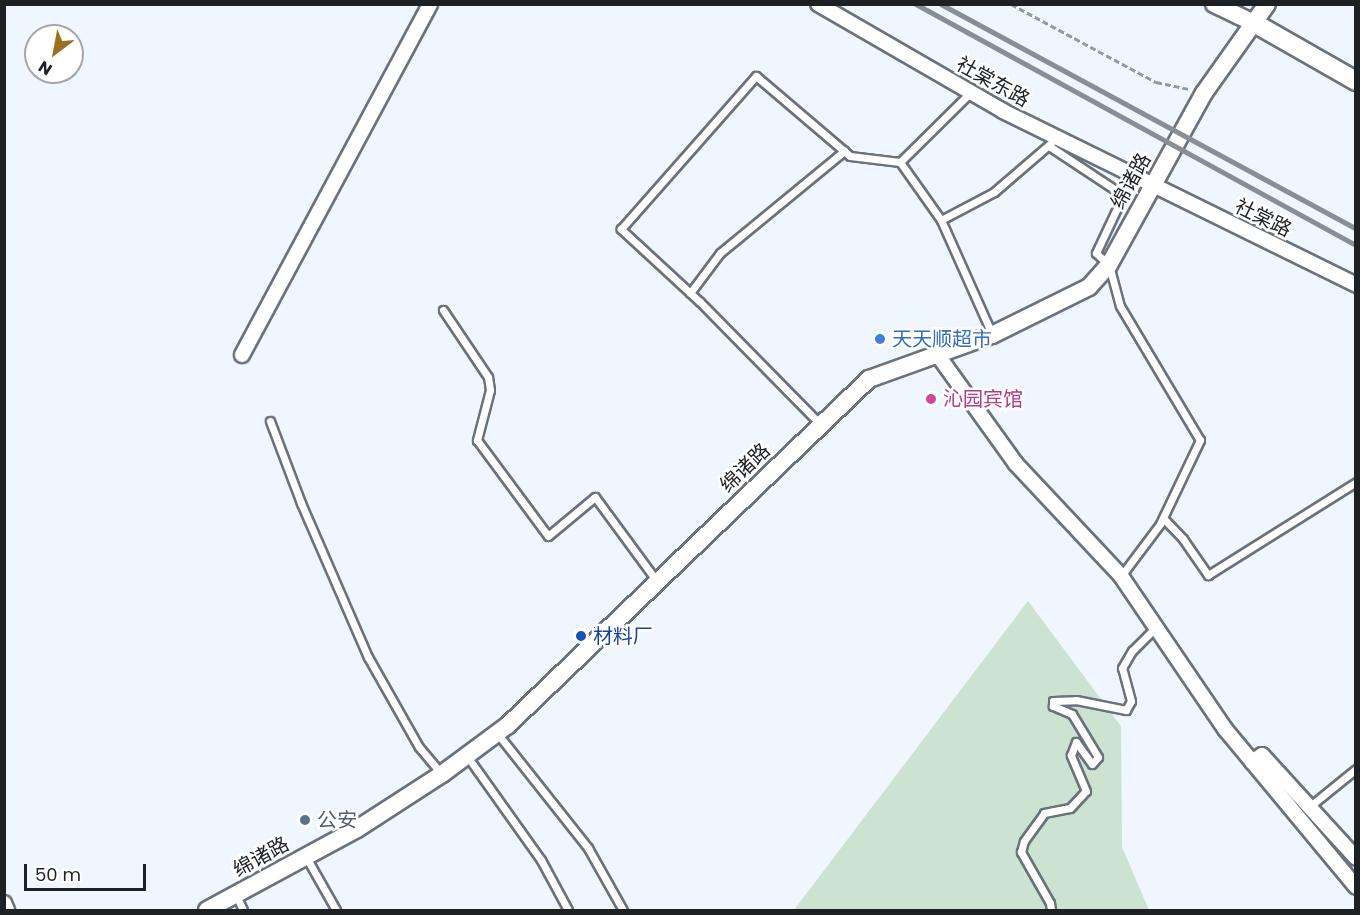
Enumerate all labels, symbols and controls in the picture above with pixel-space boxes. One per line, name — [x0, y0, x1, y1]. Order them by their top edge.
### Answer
north arrow — [24, 24, 84, 84]
street label: 社棠东路 — [952, 52, 1034, 112]
text: N — [34, 55, 56, 81]
street label: 绵诸路 — [1106, 149, 1156, 213]
street label: 社棠路 — [1231, 194, 1295, 242]
place label: 天天顺超市 — [892, 327, 992, 351]
marker: 天天顺超市 — [873, 332, 887, 346]
place label: 沁园宾馆 — [943, 387, 1023, 411]
marker: 沁园宾馆 — [924, 392, 938, 406]
street label: 绵诸路 — [715, 439, 775, 497]
place label: 材料厂 — [593, 624, 653, 648]
marker: 材料厂 — [574, 629, 588, 643]
place label: 公安 — [317, 808, 357, 832]
marker: 公安 — [298, 813, 312, 827]
street label: 绵诸路 — [229, 832, 293, 882]
scale bar — [27, 852, 148, 890]
text: 50 m — [35, 862, 81, 887]

